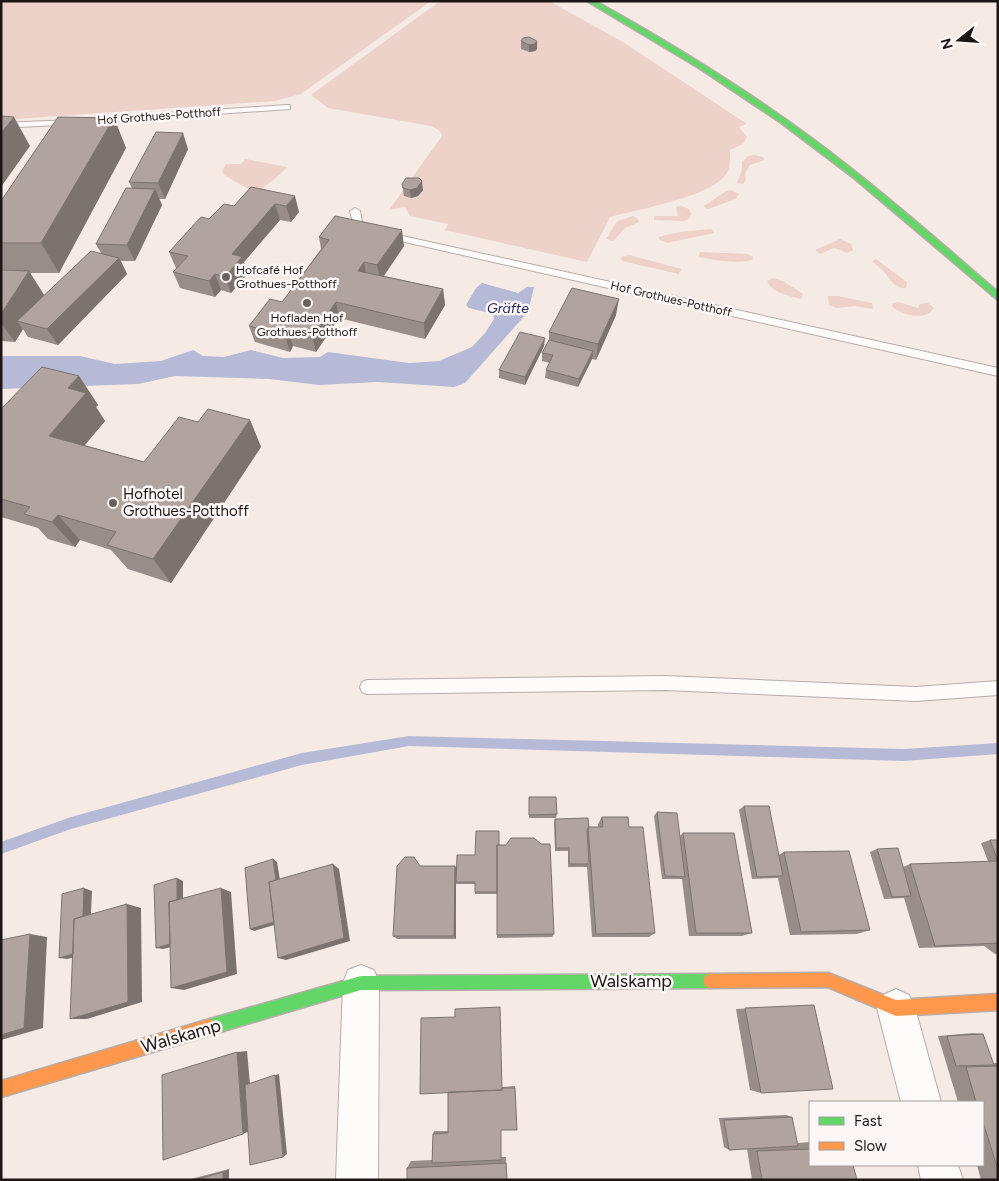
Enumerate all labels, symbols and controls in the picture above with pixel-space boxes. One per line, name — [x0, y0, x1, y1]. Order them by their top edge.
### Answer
north arrow — [934, 15, 984, 65]
text: N — [937, 36, 957, 51]
street label: Hof Grothues-Potthoff — [97, 105, 222, 127]
place label: Hofcafé Hof Grothues-Potthoff — [236, 263, 337, 291]
marker: Hofcafé Hof Grothues-Potthoff — [220, 271, 232, 283]
street label: Hof Grothues-Potthoff — [609, 278, 734, 320]
marker: Hofladen Hof Grothues-Potthoff — [301, 297, 313, 309]
water label: Gräfte — [487, 300, 529, 317]
place label: Hofladen Hof Grothues-Potthoff — [257, 311, 358, 339]
place label: Hofhotel Grothues-Potthoff — [123, 485, 249, 520]
marker: Hofhotel Grothues-Potthoff — [107, 497, 119, 509]
street label: Walskamp — [590, 970, 672, 992]
street label: Walskamp — [139, 1014, 223, 1058]
legend — [809, 1101, 984, 1166]
text: Fast — [854, 1112, 883, 1130]
text: Slow — [854, 1137, 887, 1155]

